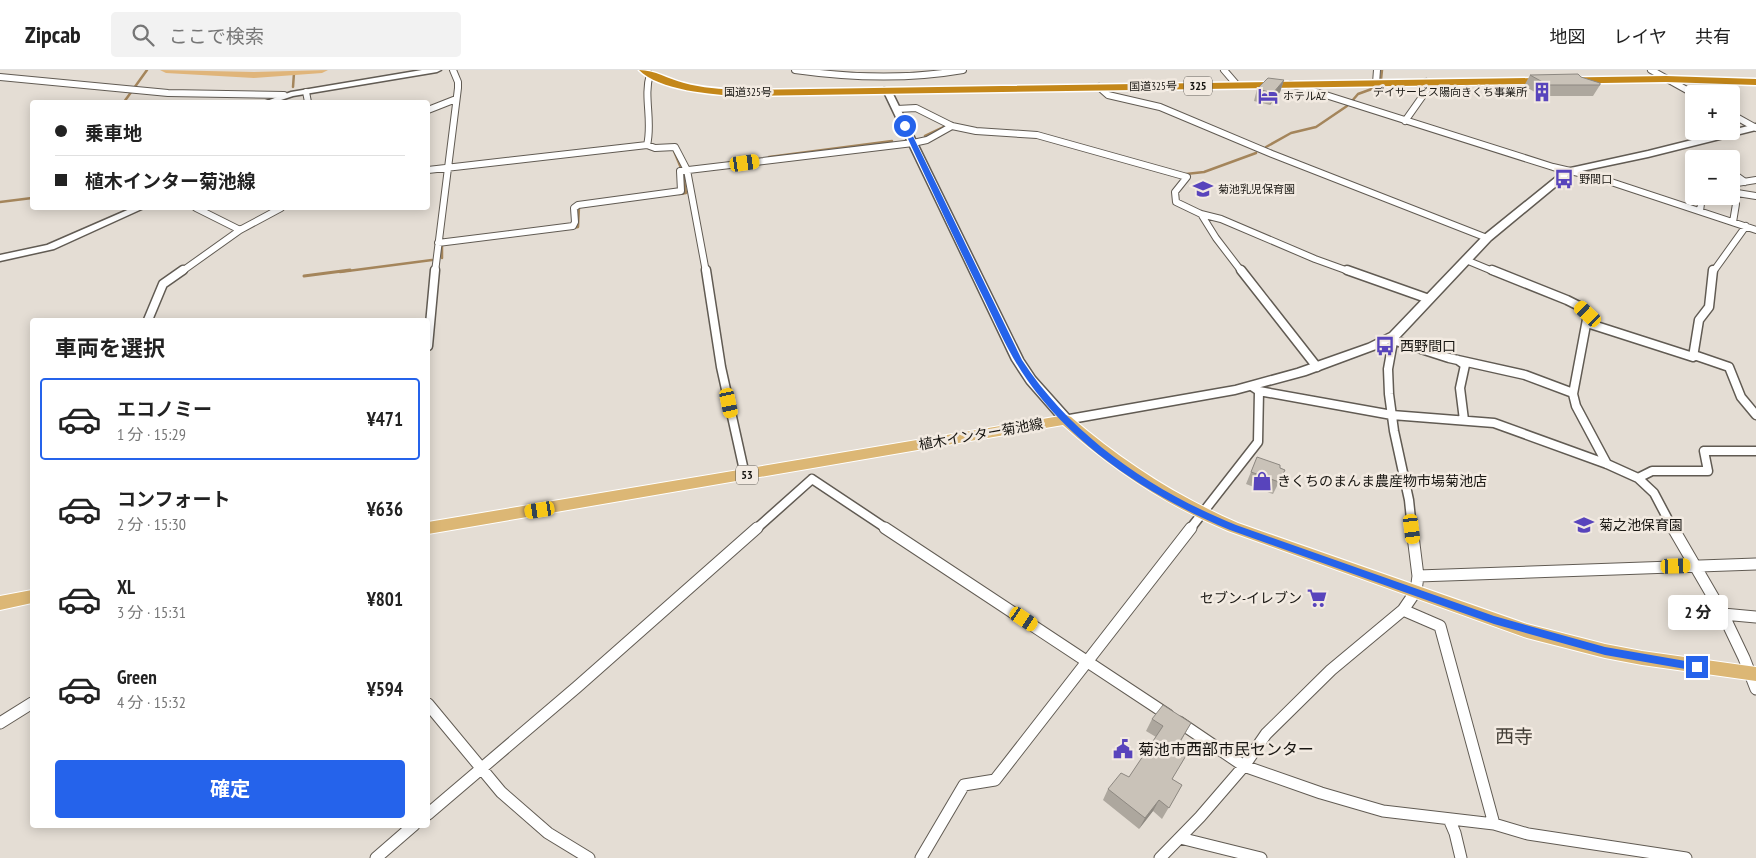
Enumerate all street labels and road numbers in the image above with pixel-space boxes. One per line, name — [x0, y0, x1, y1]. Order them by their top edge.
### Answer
road number: 325 — [1184, 77, 1212, 96]
street label: 国道325号 — [1129, 79, 1177, 93]
street label: 国道325号 — [724, 85, 772, 99]
street label: 植木インター菊池線 — [917, 414, 1045, 454]
road number: 53 — [736, 466, 758, 484]

